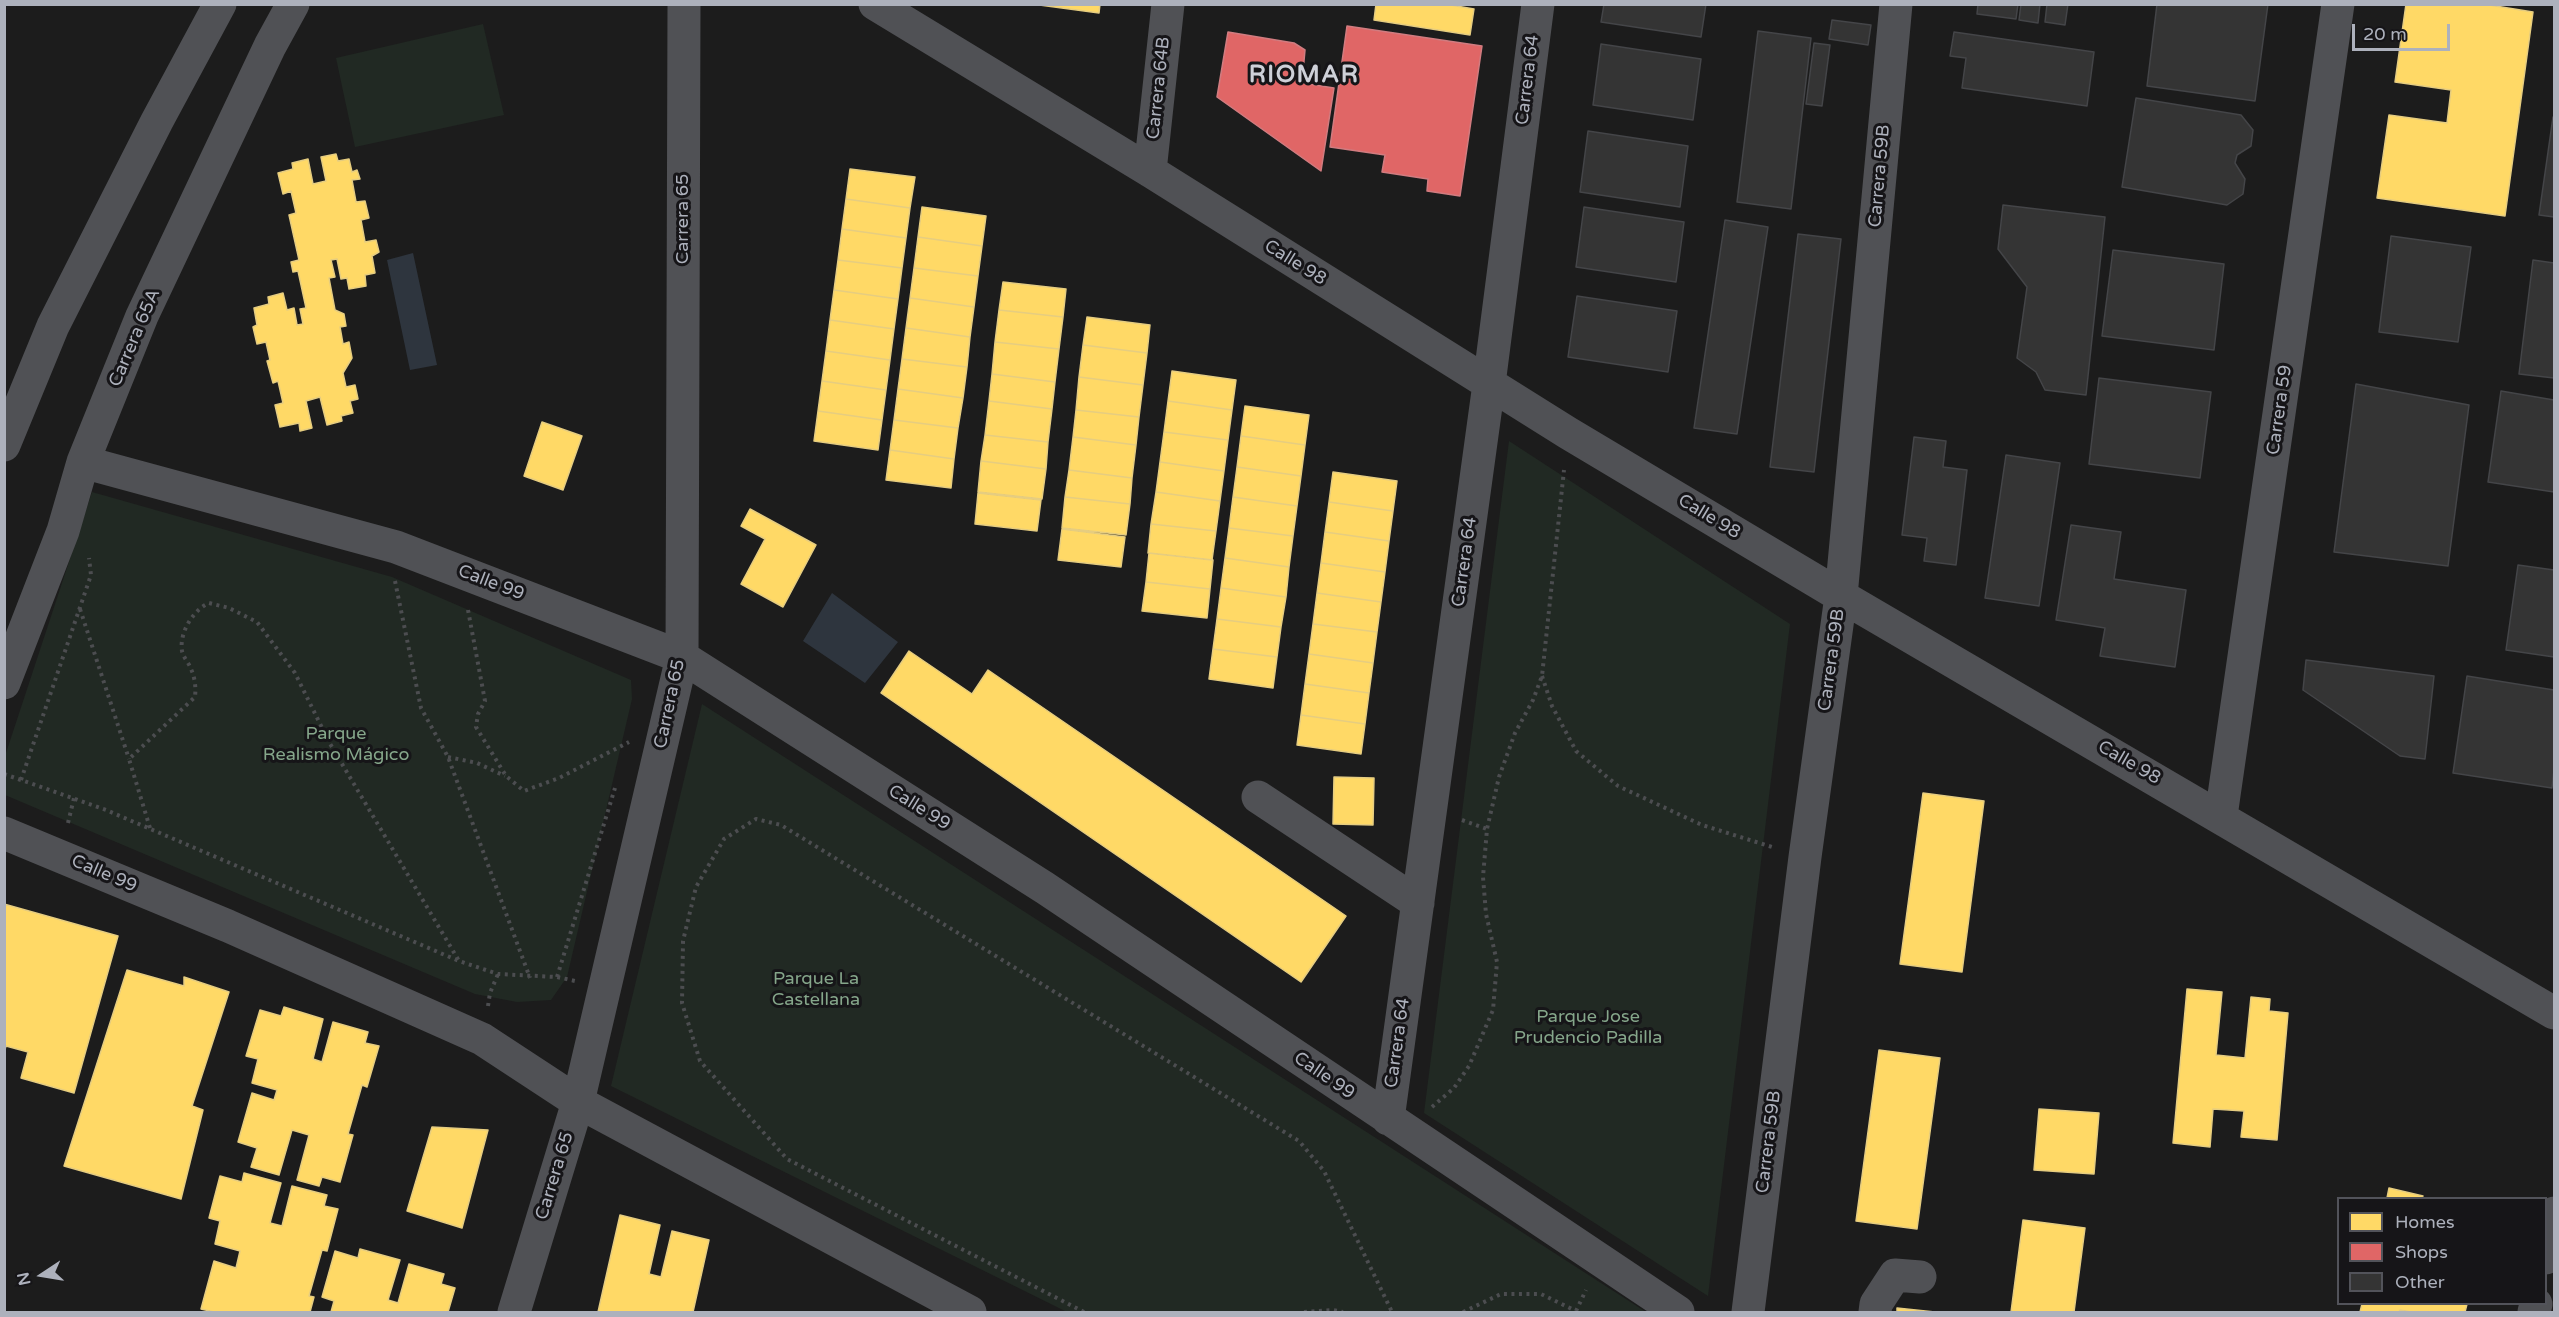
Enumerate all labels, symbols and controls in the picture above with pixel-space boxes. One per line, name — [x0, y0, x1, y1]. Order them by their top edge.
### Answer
scale bar — [2355, 12, 2452, 50]
text: 20 m — [2363, 23, 2407, 45]
street label: Carrera 64 — [1512, 34, 1544, 126]
street label: Carrera 64B — [1143, 36, 1175, 140]
district label: RIOMAR — [1249, 62, 1359, 90]
street label: Carrera 59B — [1865, 124, 1895, 228]
street label: Carrera 65 — [672, 174, 694, 264]
street label: Calle 98 — [1260, 236, 1330, 290]
street label: Carrera 65A — [105, 286, 165, 390]
street label: Carrera 59 — [2263, 364, 2297, 456]
street label: Calle 98 — [1674, 490, 1744, 544]
street label: Carrera 64 — [1448, 516, 1482, 608]
street label: Calle 99 — [455, 561, 527, 605]
street label: Carrera 59B — [1814, 607, 1850, 713]
street label: Carrera 65 — [650, 657, 690, 751]
park label: Parque Realismo Mágico — [263, 723, 409, 766]
street label: Calle 98 — [2094, 736, 2164, 790]
street label: Calle 99 — [884, 781, 954, 835]
street label: Calle 99 — [68, 851, 140, 897]
park label: Parque La Castellana — [772, 968, 860, 1010]
street label: Carrera 64 — [1381, 997, 1415, 1089]
park label: Parque Jose Prudencio Padilla — [1514, 1006, 1662, 1048]
street label: Calle 99 — [1289, 1048, 1359, 1104]
street label: Carrera 59B — [1752, 1090, 1786, 1194]
street label: Carrera 65 — [531, 1130, 579, 1222]
legend — [2337, 1197, 2547, 1305]
text: Homes — [2395, 1211, 2455, 1233]
text: Shops — [2395, 1241, 2448, 1263]
north arrow — [12, 1245, 72, 1305]
text: N — [13, 1270, 36, 1287]
text: Other — [2395, 1271, 2445, 1293]

